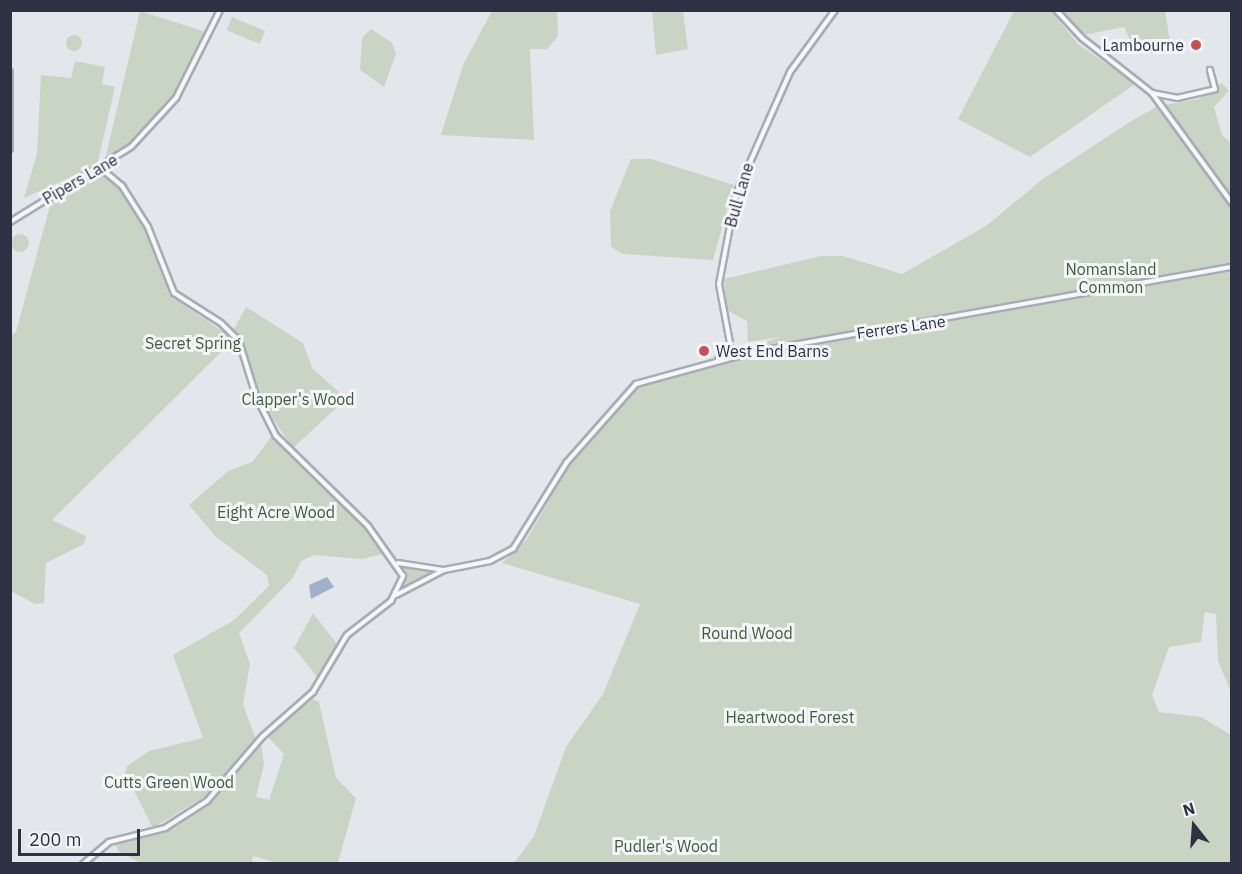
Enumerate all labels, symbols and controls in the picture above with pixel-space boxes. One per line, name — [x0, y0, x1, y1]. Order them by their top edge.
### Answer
place label: Lambourne — [1102, 35, 1184, 55]
marker: Lambourne — [1189, 38, 1203, 52]
street label: Pipers Lane — [39, 150, 121, 208]
street label: Bull Lane — [721, 160, 757, 230]
park label: Nomansland Common — [1066, 259, 1156, 297]
street label: Ferrers Lane — [855, 311, 947, 343]
park label: Secret Spring — [145, 333, 241, 353]
place label: West End Barns — [716, 341, 829, 361]
marker: West End Barns — [697, 344, 711, 358]
park label: Clapper's Wood — [241, 389, 355, 409]
park label: Eight Acre Wood — [217, 502, 335, 522]
park label: Round Wood — [701, 623, 793, 643]
park label: Heartwood Forest — [726, 707, 854, 727]
park label: Cutts Green Wood — [104, 772, 234, 792]
north arrow — [1164, 796, 1224, 856]
text: N — [1180, 798, 1197, 820]
scale bar — [21, 817, 142, 855]
text: 200 m — [29, 828, 81, 851]
park label: Pudler's Wood — [614, 836, 718, 856]

